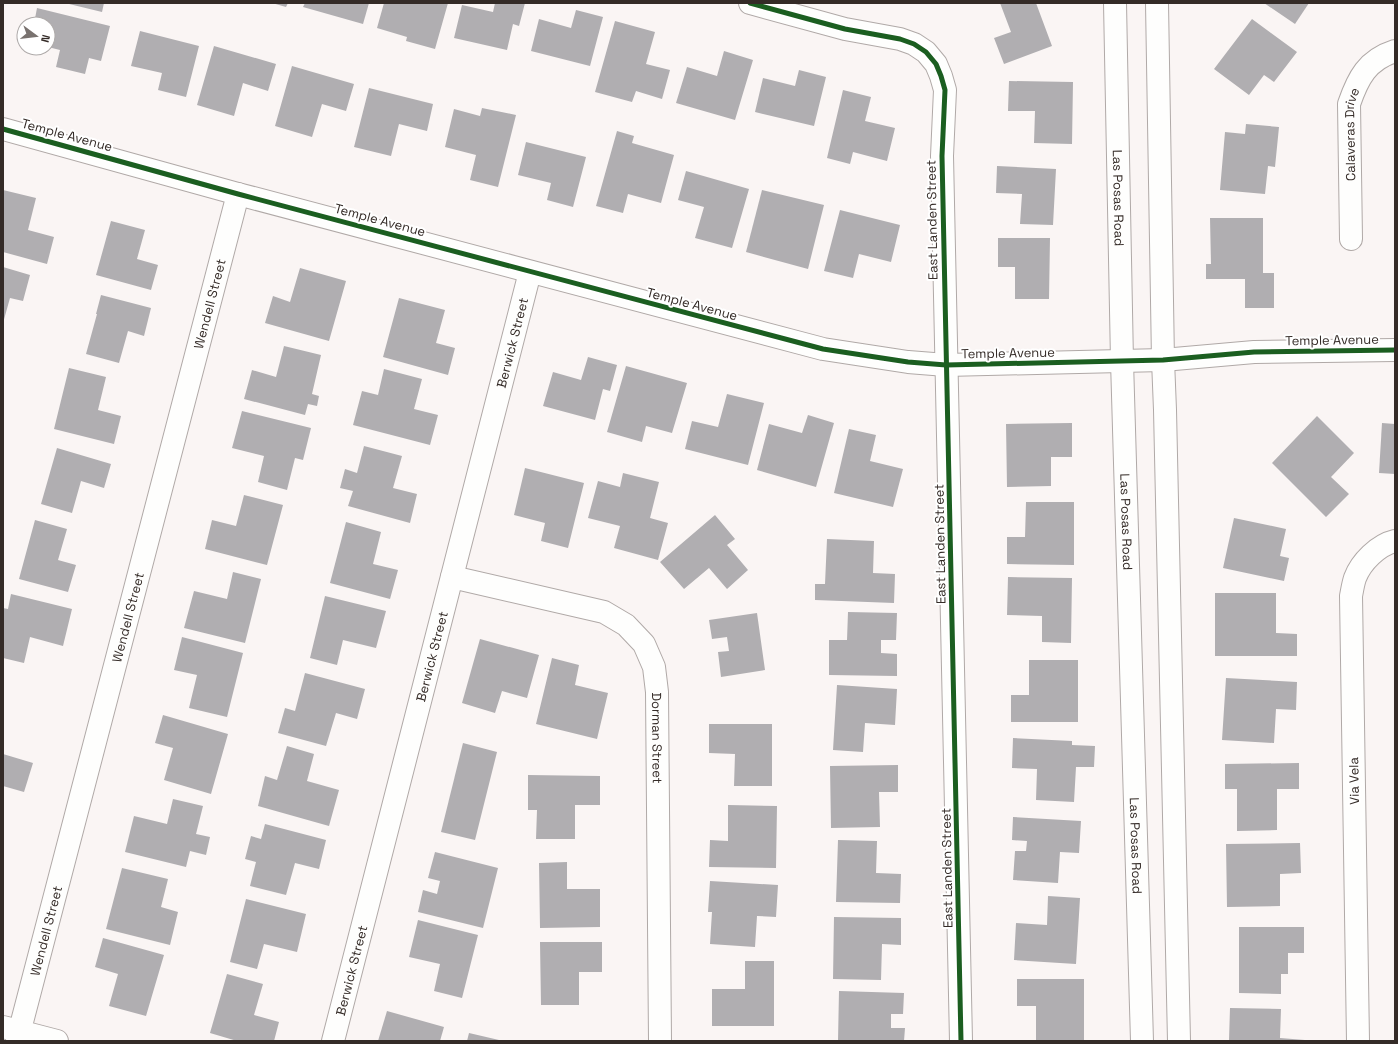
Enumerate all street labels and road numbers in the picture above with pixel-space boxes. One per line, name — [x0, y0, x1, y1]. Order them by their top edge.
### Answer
street label: Calaveras Drive — [1341, 85, 1363, 181]
street label: Temple Avenue — [20, 115, 114, 155]
street label: Las Posas Road — [1109, 149, 1128, 247]
street label: East Landen Street — [922, 160, 942, 280]
street label: Temple Avenue — [333, 200, 427, 240]
street label: Wendell Street — [189, 257, 229, 351]
street label: Temple Avenue — [645, 284, 739, 324]
street label: Berwick Street — [492, 296, 532, 390]
street label: Temple Avenue — [1285, 331, 1379, 349]
street label: Temple Avenue — [961, 344, 1055, 362]
street label: Las Posas Road — [1117, 473, 1137, 570]
street label: East Landen Street — [930, 484, 950, 604]
street label: Wendell Street — [108, 570, 147, 664]
street label: Berwick Street — [412, 609, 451, 703]
street label: Dorman Street — [649, 692, 666, 784]
street label: Via Vela — [1345, 756, 1363, 805]
street label: Las Posas Road — [1126, 797, 1146, 894]
street label: East Landen Street — [937, 808, 957, 928]
street label: Wendell Street — [26, 884, 66, 978]
street label: Berwick Street — [331, 923, 371, 1017]

